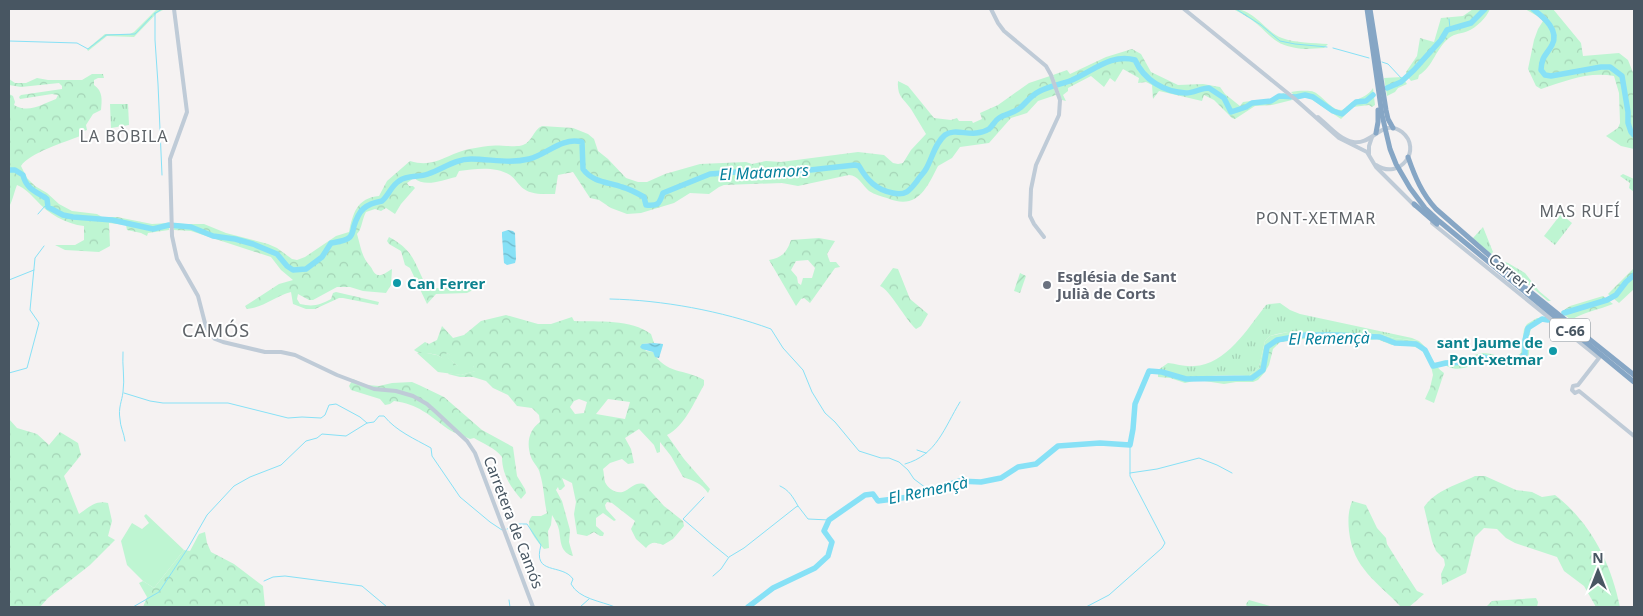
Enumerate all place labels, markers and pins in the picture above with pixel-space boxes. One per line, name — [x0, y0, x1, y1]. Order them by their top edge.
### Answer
place label: Església de Sant Julià de Corts — [1055, 266, 1177, 303]
place label: Can Ferrer — [407, 273, 486, 293]
marker: Can Ferrer — [391, 277, 403, 289]
marker: Església de Sant Julià de Corts — [1041, 279, 1053, 291]
place label: sant Jaume de Pont-xetmar — [1437, 332, 1543, 369]
marker: sant Jaume de Pont-xetmar — [1547, 345, 1559, 357]

